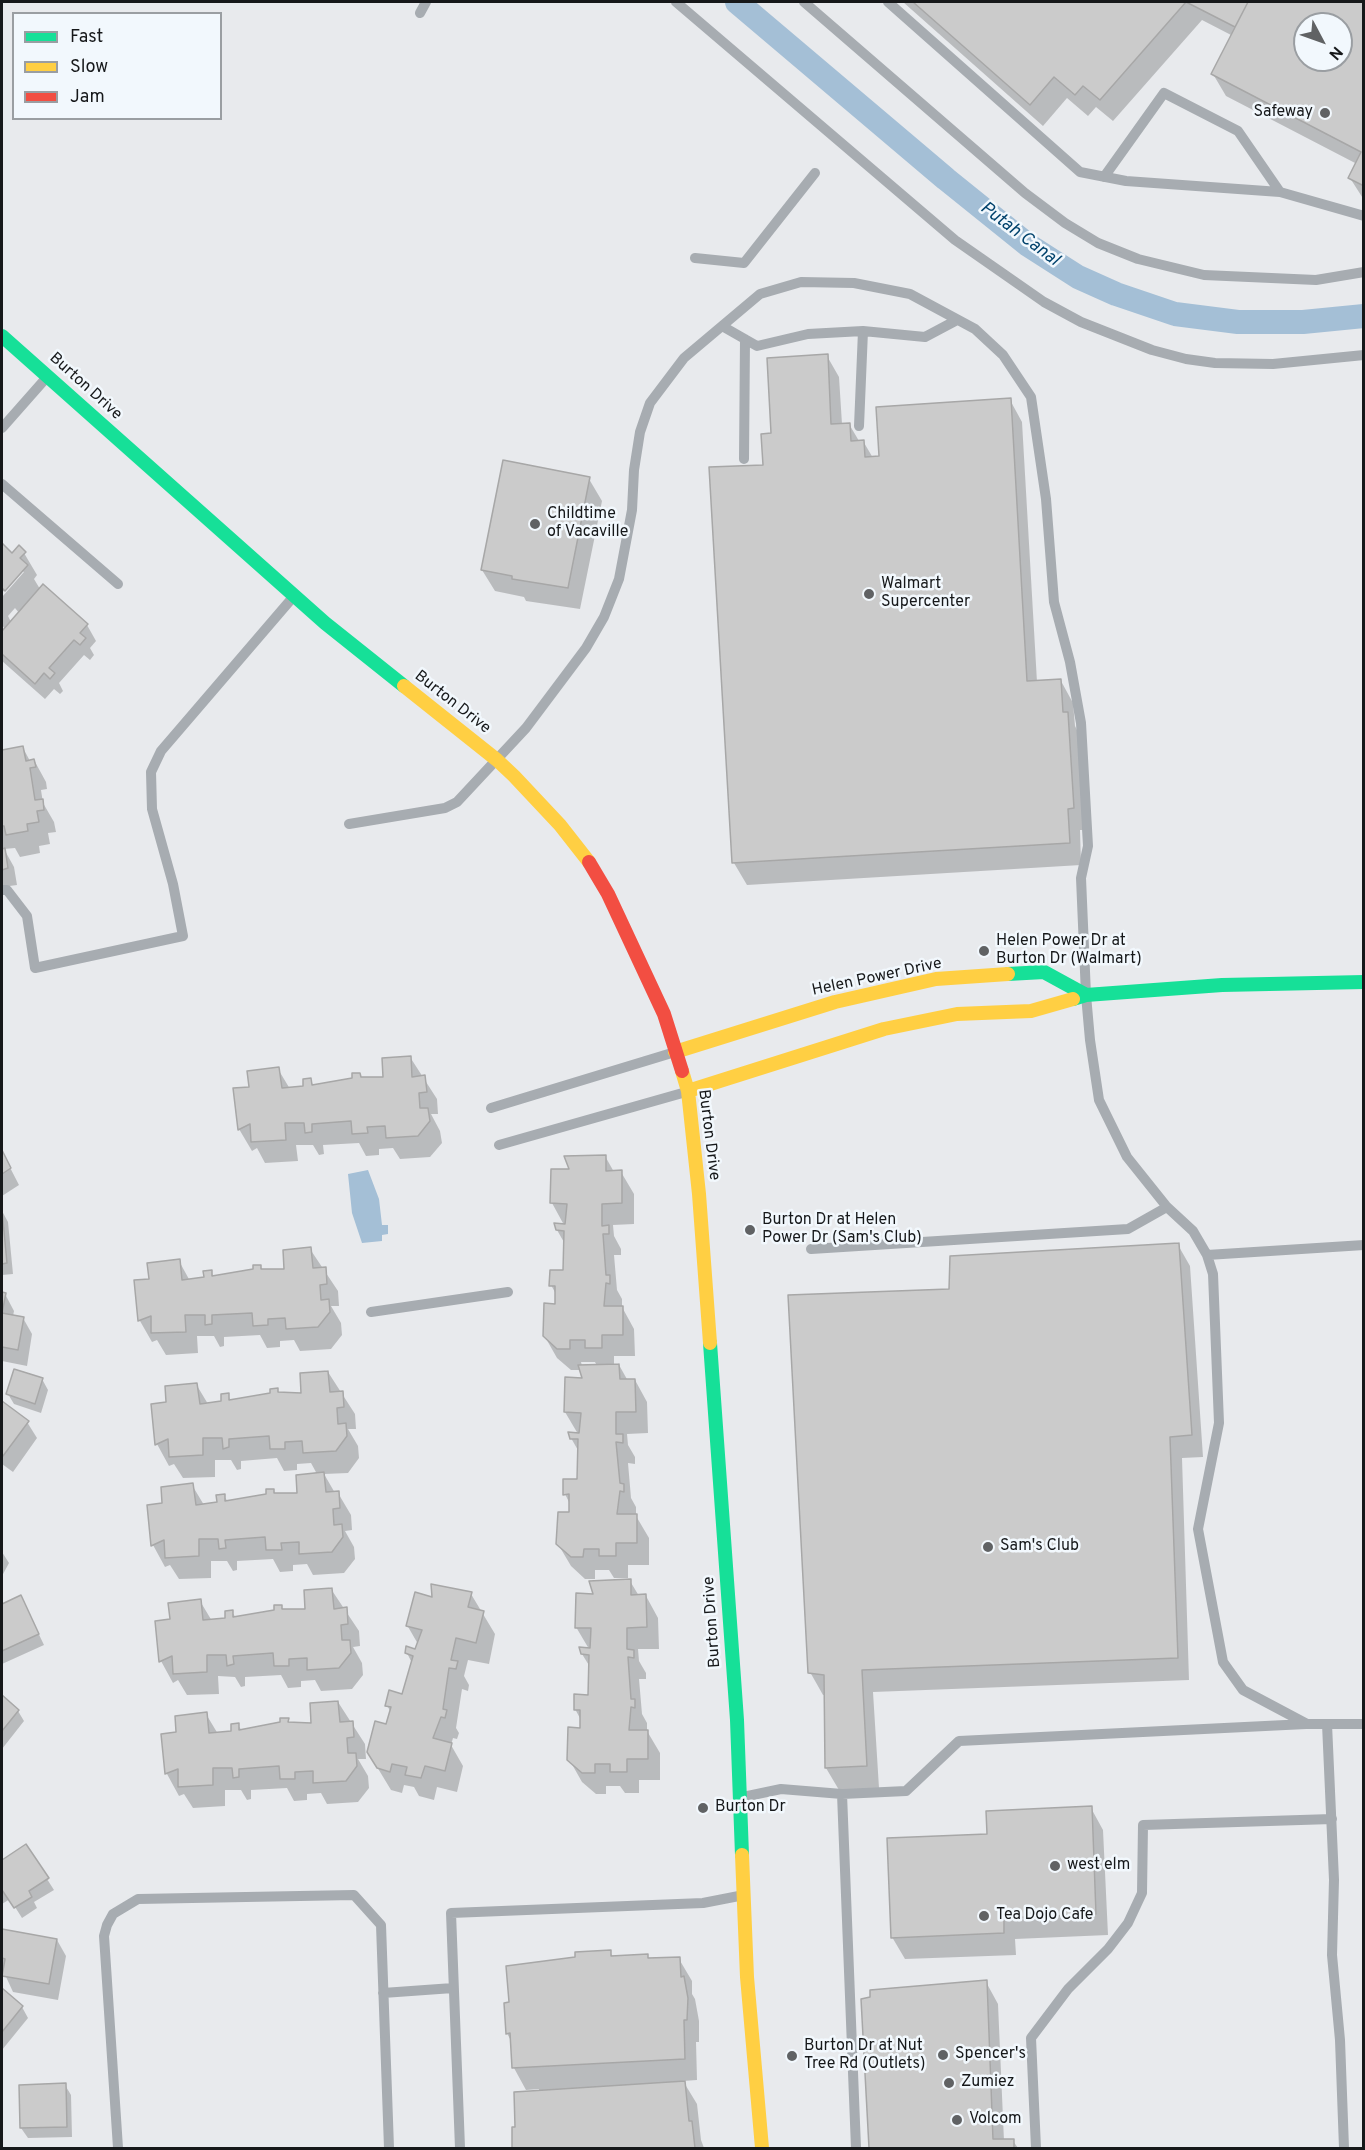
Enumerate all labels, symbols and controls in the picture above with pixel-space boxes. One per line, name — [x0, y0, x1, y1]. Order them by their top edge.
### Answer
legend — [12, 12, 222, 120]
north arrow — [1293, 12, 1353, 72]
text: Fast — [70, 26, 103, 49]
text: N — [1324, 42, 1346, 63]
text: Slow — [70, 56, 108, 79]
text: Jam — [70, 86, 105, 109]
place label: Safeway — [1253, 103, 1313, 123]
marker: Safeway — [1318, 106, 1332, 120]
water label: Putah Canal — [975, 198, 1063, 272]
street label: Burton Drive — [45, 349, 125, 425]
place label: Childtime of Vacaville — [547, 505, 628, 543]
marker: Childtime of Vacaville — [528, 517, 542, 531]
place label: Walmart Supercenter — [881, 575, 970, 613]
marker: Walmart Supercenter — [862, 587, 876, 601]
street label: Burton Drive — [410, 667, 494, 739]
place label: Helen Power Dr at Burton Dr (Walmart) — [996, 932, 1142, 970]
marker: Helen Power Dr at Burton Dr (Walmart) — [977, 944, 991, 958]
street label: Helen Power Drive — [810, 955, 944, 1001]
street label: Burton Drive — [693, 1088, 723, 1182]
place label: Burton Dr at Helen Power Dr (Sam's Club) — [762, 1211, 922, 1249]
marker: Burton Dr at Helen Power Dr (Sam's Club) — [743, 1223, 757, 1237]
place label: Sam's Club — [1000, 1537, 1079, 1557]
marker: Sam's Club — [981, 1540, 995, 1554]
street label: Burton Drive — [700, 1576, 726, 1668]
place label: Burton Dr — [715, 1798, 786, 1818]
marker: Burton Dr — [696, 1801, 710, 1815]
place label: west elm — [1067, 1856, 1130, 1876]
marker: west elm — [1048, 1859, 1062, 1873]
place label: Tea Dojo Cafe — [996, 1906, 1093, 1926]
marker: Tea Dojo Cafe — [977, 1909, 991, 1923]
place label: Burton Dr at Nut Tree Rd (Outlets) — [804, 2037, 925, 2075]
place label: Spencer's — [955, 2045, 1026, 2065]
marker: Spencer's — [936, 2048, 950, 2062]
marker: Burton Dr at Nut Tree Rd (Outlets) — [785, 2049, 799, 2063]
place label: Zumiez — [961, 2073, 1015, 2093]
marker: Zumiez — [942, 2076, 956, 2090]
place label: Volcom — [969, 2110, 1022, 2130]
marker: Volcom — [950, 2113, 964, 2127]

